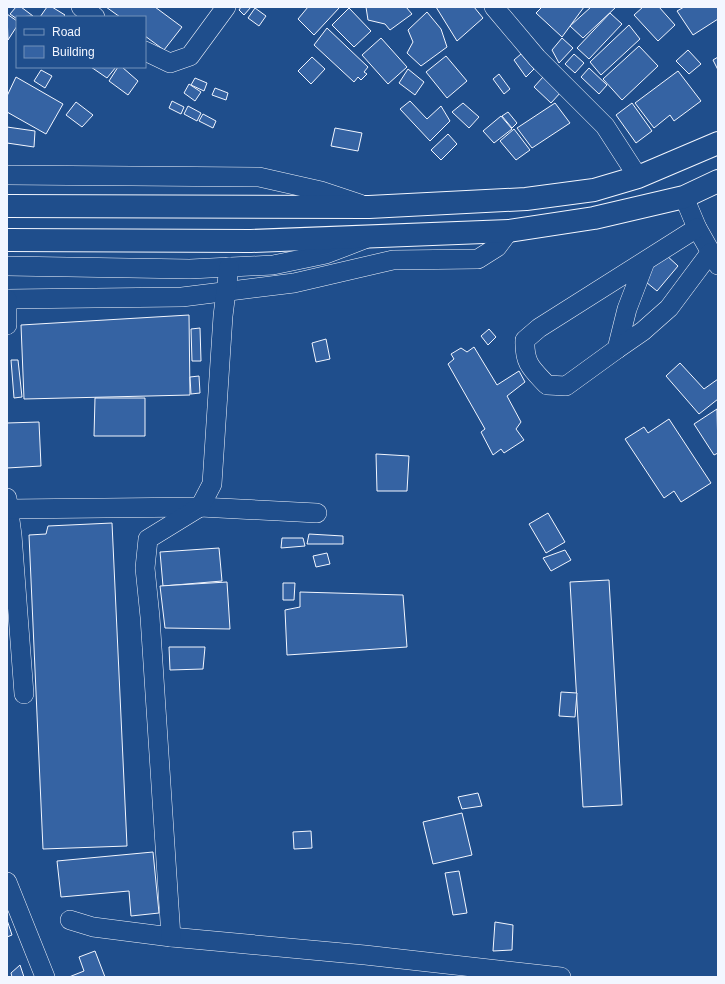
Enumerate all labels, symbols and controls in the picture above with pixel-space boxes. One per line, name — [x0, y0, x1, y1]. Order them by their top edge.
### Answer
legend — [16, 16, 146, 68]
text: Road — [52, 25, 81, 39]
text: Building — [52, 45, 95, 59]

